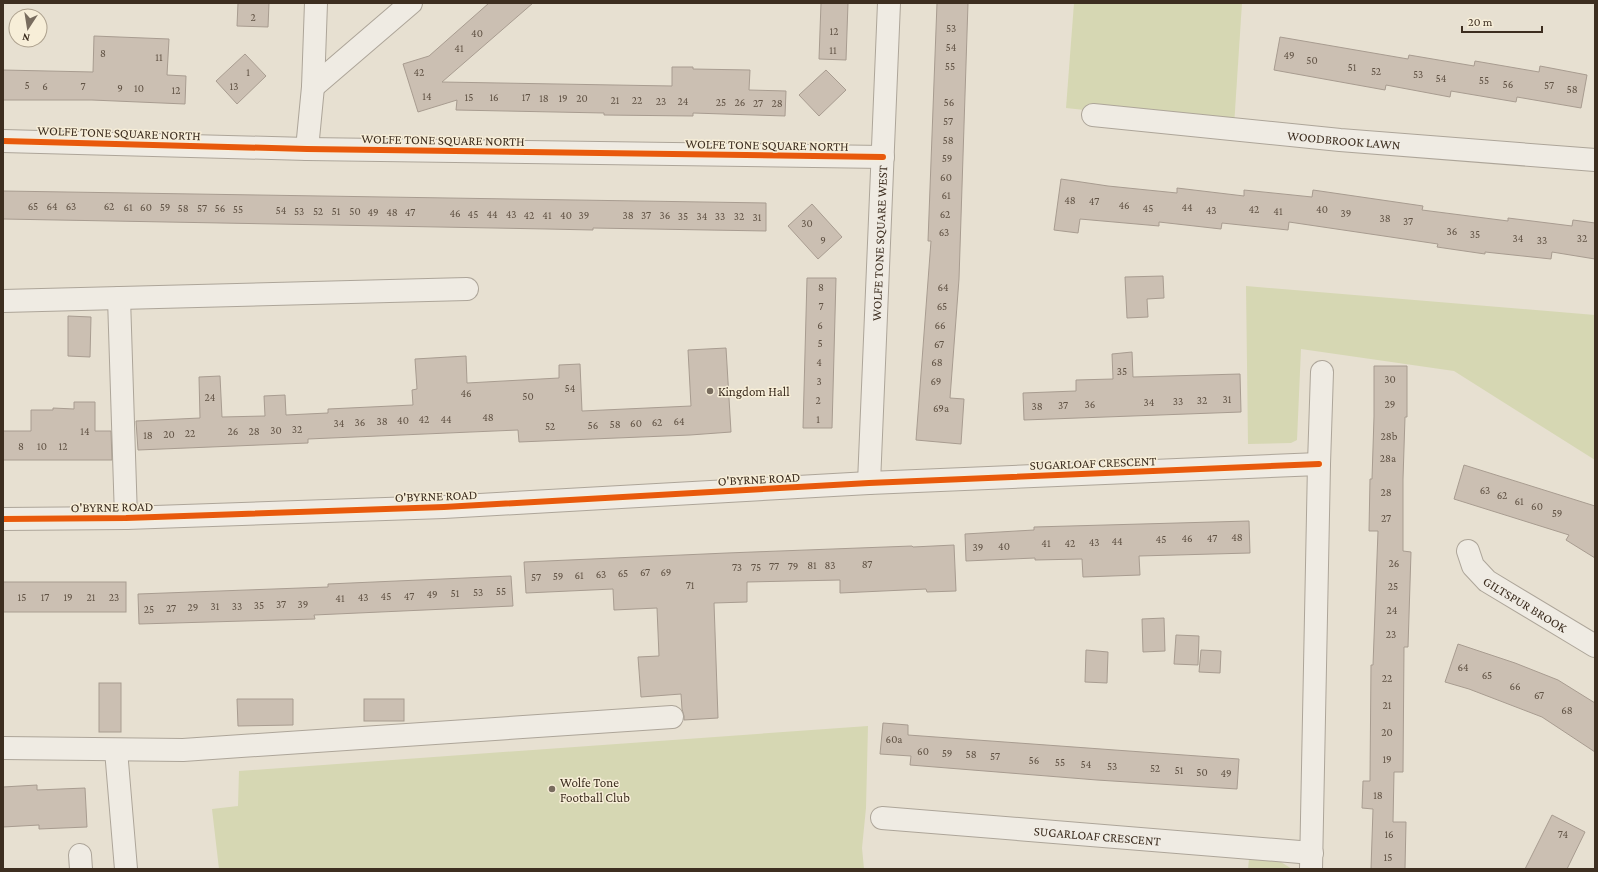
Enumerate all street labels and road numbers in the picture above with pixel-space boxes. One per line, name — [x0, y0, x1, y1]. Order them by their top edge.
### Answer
street label: WOLFE TONE SQUARE NORTH — [37, 123, 201, 143]
street label: WOODBROOK LAWN — [1286, 127, 1401, 152]
street label: WOLFE TONE SQUARE NORTH — [361, 131, 525, 149]
street label: WOLFE TONE SQUARE NORTH — [685, 136, 849, 154]
street label: WOLFE TONE SQUARE WEST — [868, 165, 890, 321]
street label: SUGARLOAF CRESCENT — [1029, 453, 1157, 473]
street label: O'BYRNE ROAD — [717, 469, 801, 489]
street label: O'BYRNE ROAD — [394, 487, 478, 505]
street label: O'BYRNE ROAD — [71, 499, 153, 515]
street label: GILTSPUR BROOK — [1481, 573, 1570, 635]
street label: SUGARLOAF CRESCENT — [1033, 823, 1161, 848]

